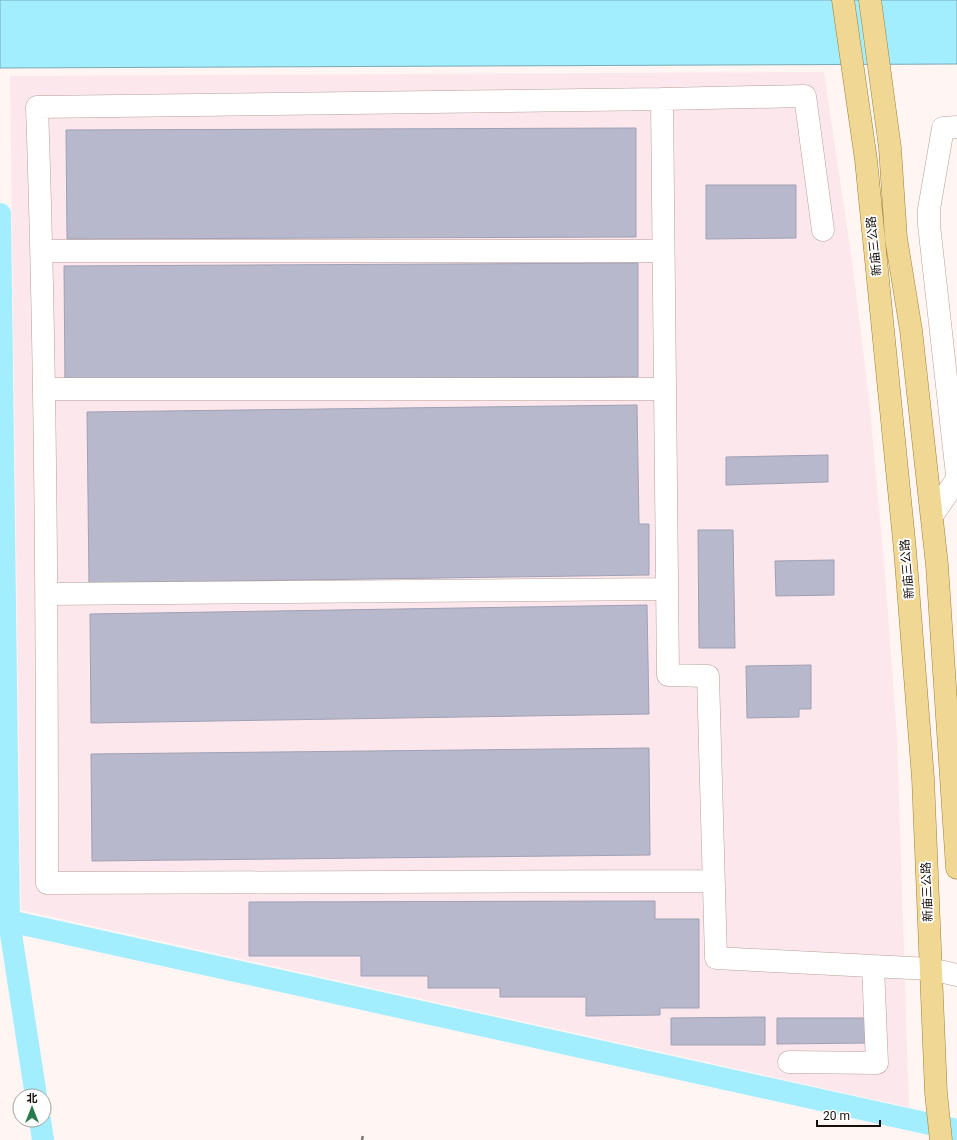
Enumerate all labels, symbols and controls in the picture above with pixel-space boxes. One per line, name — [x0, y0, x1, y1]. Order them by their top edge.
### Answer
street label: 新庙三公路 — [864, 215, 884, 277]
street label: 新庙三公路 — [897, 538, 917, 600]
street label: 新庙三公路 — [919, 862, 935, 922]
north arrow — [12, 1088, 52, 1128]
text: 北 — [27, 1092, 38, 1105]
scale bar — [817, 1102, 880, 1128]
text: 20 m — [823, 1109, 850, 1123]

